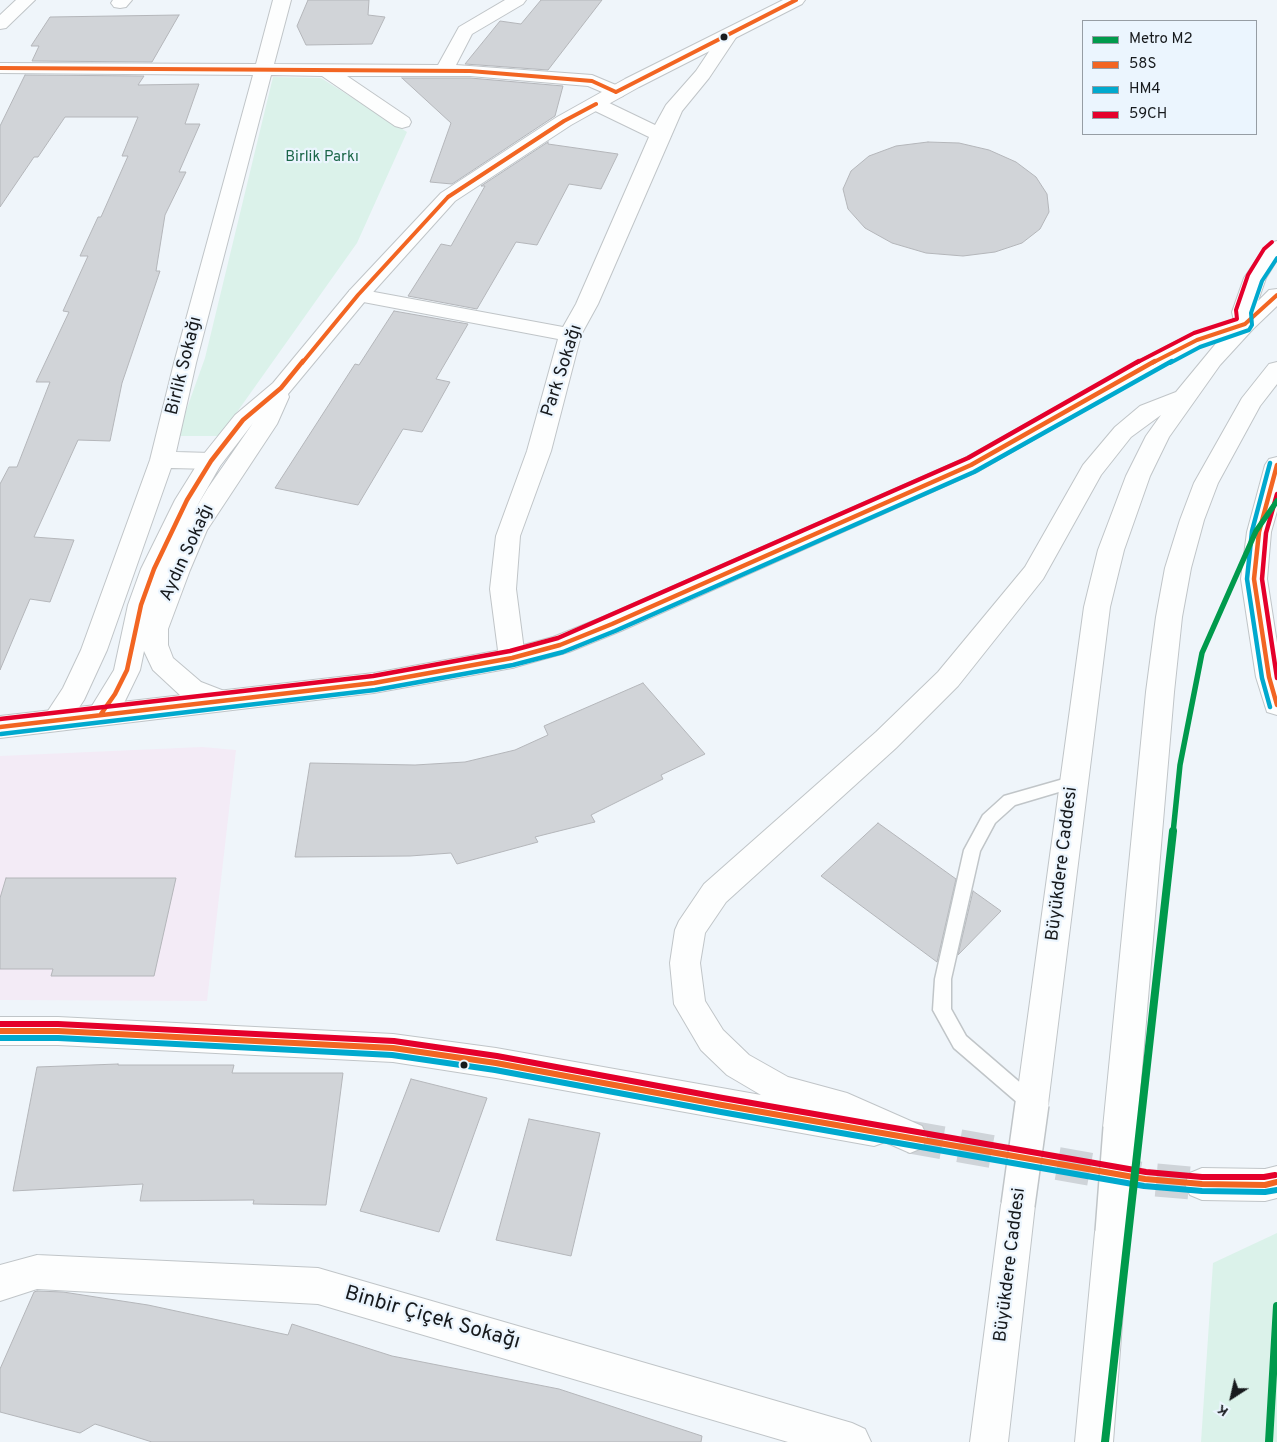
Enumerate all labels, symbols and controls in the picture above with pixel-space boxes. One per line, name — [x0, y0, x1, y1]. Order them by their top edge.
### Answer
legend — [1082, 20, 1257, 135]
text: Metro M2 — [1129, 30, 1193, 49]
unlabelled marker — [719, 32, 729, 42]
text: 58S — [1129, 55, 1156, 74]
text: HM4 — [1129, 80, 1161, 99]
text: 59CH — [1129, 105, 1167, 124]
park label: Birlik Parkı — [285, 149, 359, 167]
street label: Birlik Sokağı — [162, 315, 208, 417]
street label: Park Sokağı — [538, 322, 588, 420]
street label: Aydın Sokağı — [156, 501, 220, 605]
street label: Büyükdere Caddesi — [1043, 786, 1083, 942]
unlabelled marker — [459, 1060, 469, 1070]
street label: Büyükdere Caddesi — [991, 1187, 1031, 1343]
street label: Binbir Çiçek Sokağı — [341, 1282, 523, 1356]
north arrow — [1207, 1372, 1257, 1422]
text: K — [1214, 1400, 1232, 1420]

